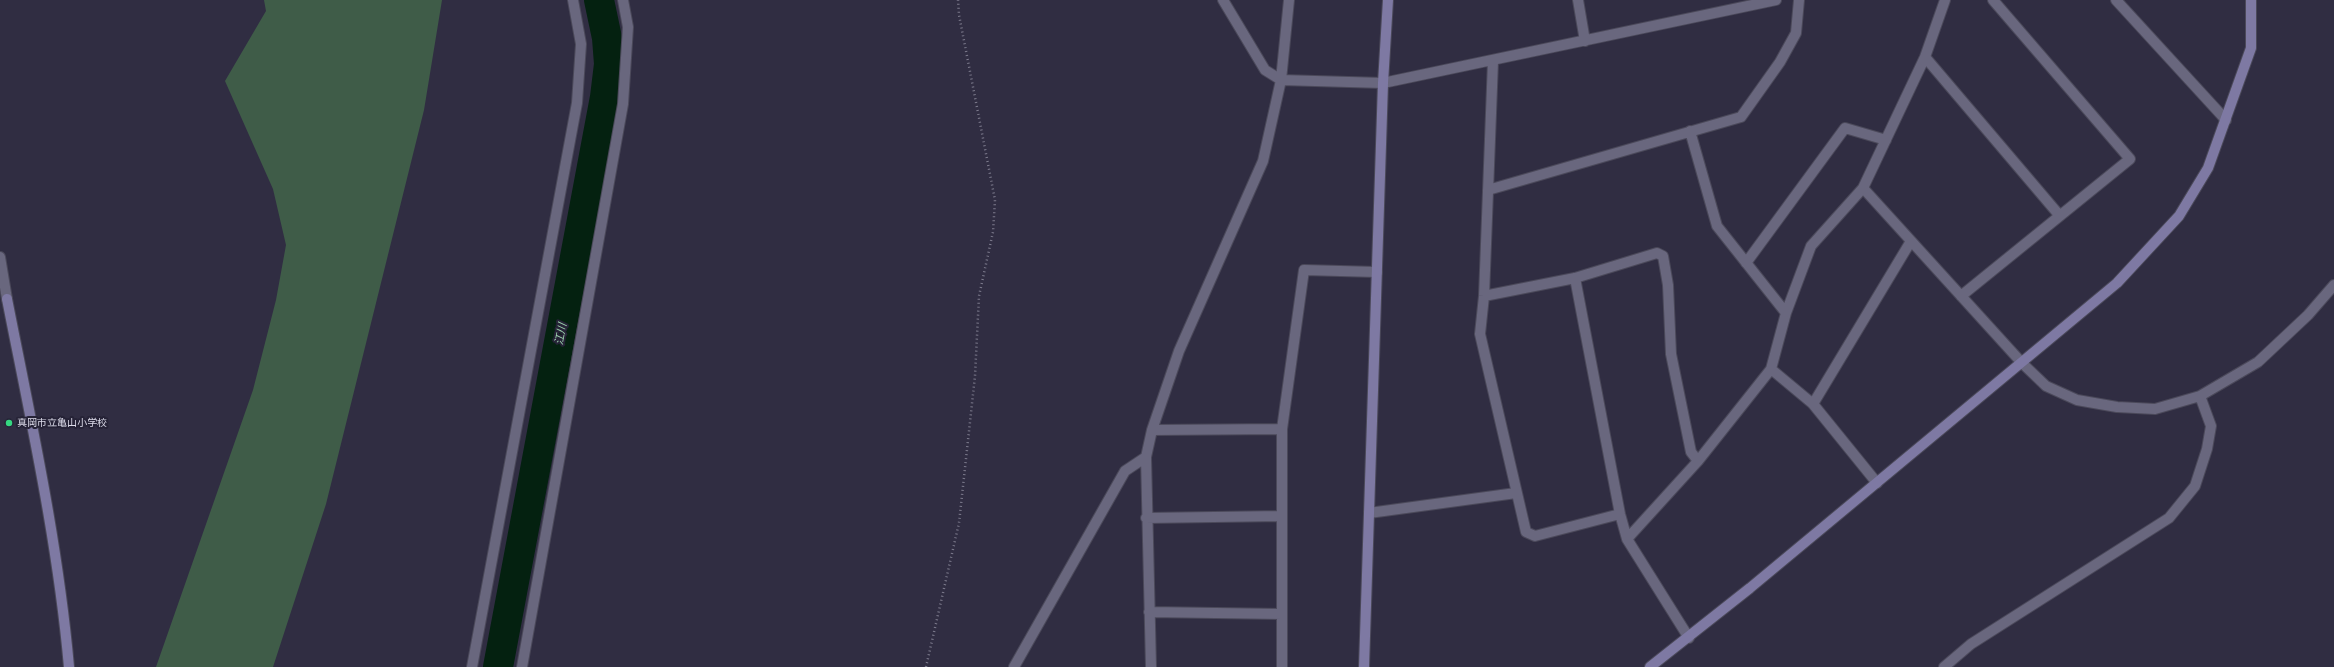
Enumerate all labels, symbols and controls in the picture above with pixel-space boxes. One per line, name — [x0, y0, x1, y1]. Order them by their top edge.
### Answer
water label: 江川 — [552, 322, 570, 346]
place label: 真岡市立亀山小学校 — [17, 417, 107, 429]
marker: 真岡市立亀山小学校 — [4, 418, 14, 428]

